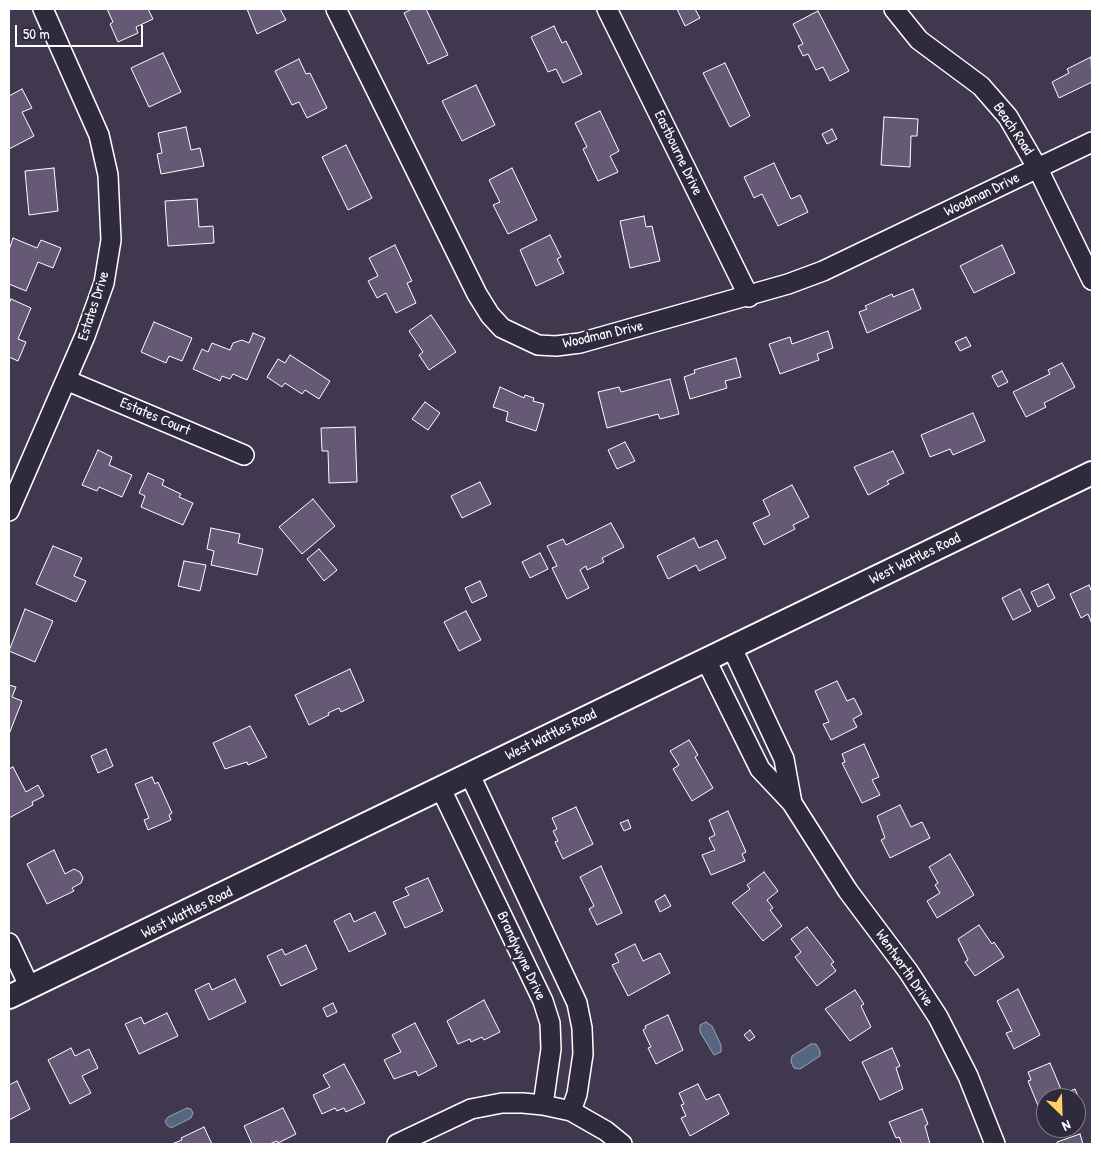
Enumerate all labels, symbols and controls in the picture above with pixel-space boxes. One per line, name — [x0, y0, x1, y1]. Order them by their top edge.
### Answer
scale bar — [18, 15, 145, 47]
text: 50 m — [23, 23, 50, 44]
street label: Beach Road — [989, 99, 1037, 159]
street label: Eastbourne Drive — [650, 108, 706, 198]
street label: Woodman Drive — [941, 169, 1023, 221]
street label: Estates Drive — [74, 269, 114, 343]
street label: Woodman Drive — [561, 317, 645, 353]
street label: Estates Court — [117, 394, 193, 440]
street label: West Wattles Road — [867, 529, 963, 589]
street label: West Wattles Road — [503, 705, 599, 765]
street label: West Wattles Road — [139, 883, 235, 943]
street label: Brandywyne Drive — [493, 909, 549, 1003]
street label: Wentworth Drive — [871, 926, 937, 1010]
north arrow — [1036, 1088, 1086, 1138]
text: N — [1060, 1116, 1074, 1136]

